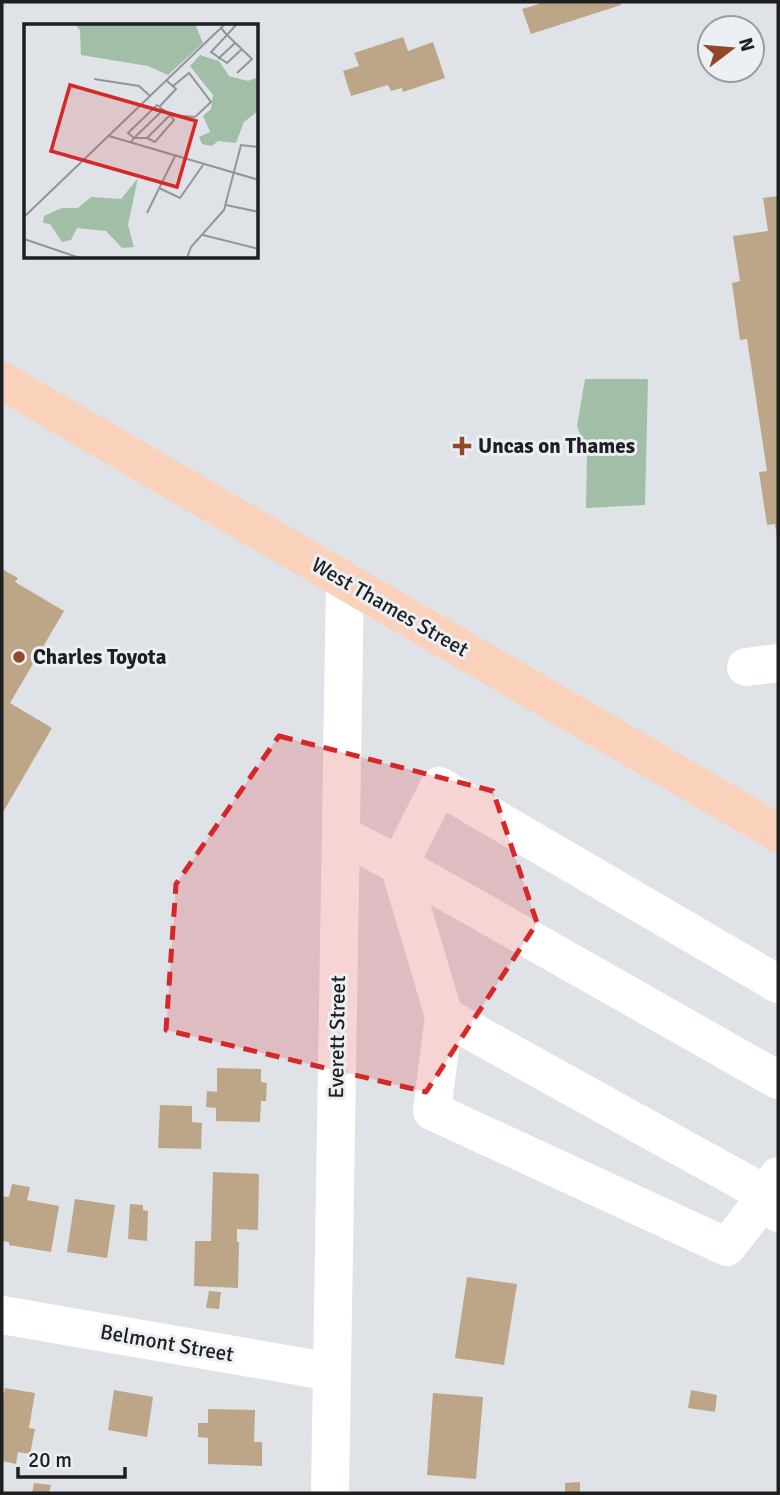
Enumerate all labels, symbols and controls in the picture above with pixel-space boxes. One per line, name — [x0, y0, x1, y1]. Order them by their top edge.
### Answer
north arrow — [696, 14, 766, 84]
inset map — [24, 24, 259, 259]
text: N — [733, 35, 760, 54]
place label: Uncas on Thames — [478, 433, 635, 459]
marker: Uncas on Thames — [452, 436, 472, 456]
street label: West Thames Street — [307, 552, 473, 662]
place label: Charles Toyota — [33, 644, 167, 670]
marker: Charles Toyota — [11, 649, 27, 665]
street label: Everett Street — [323, 975, 351, 1099]
street label: Belmont Street — [98, 1318, 236, 1368]
scale bar — [18, 1436, 124, 1480]
text: 20 m — [28, 1447, 72, 1473]

